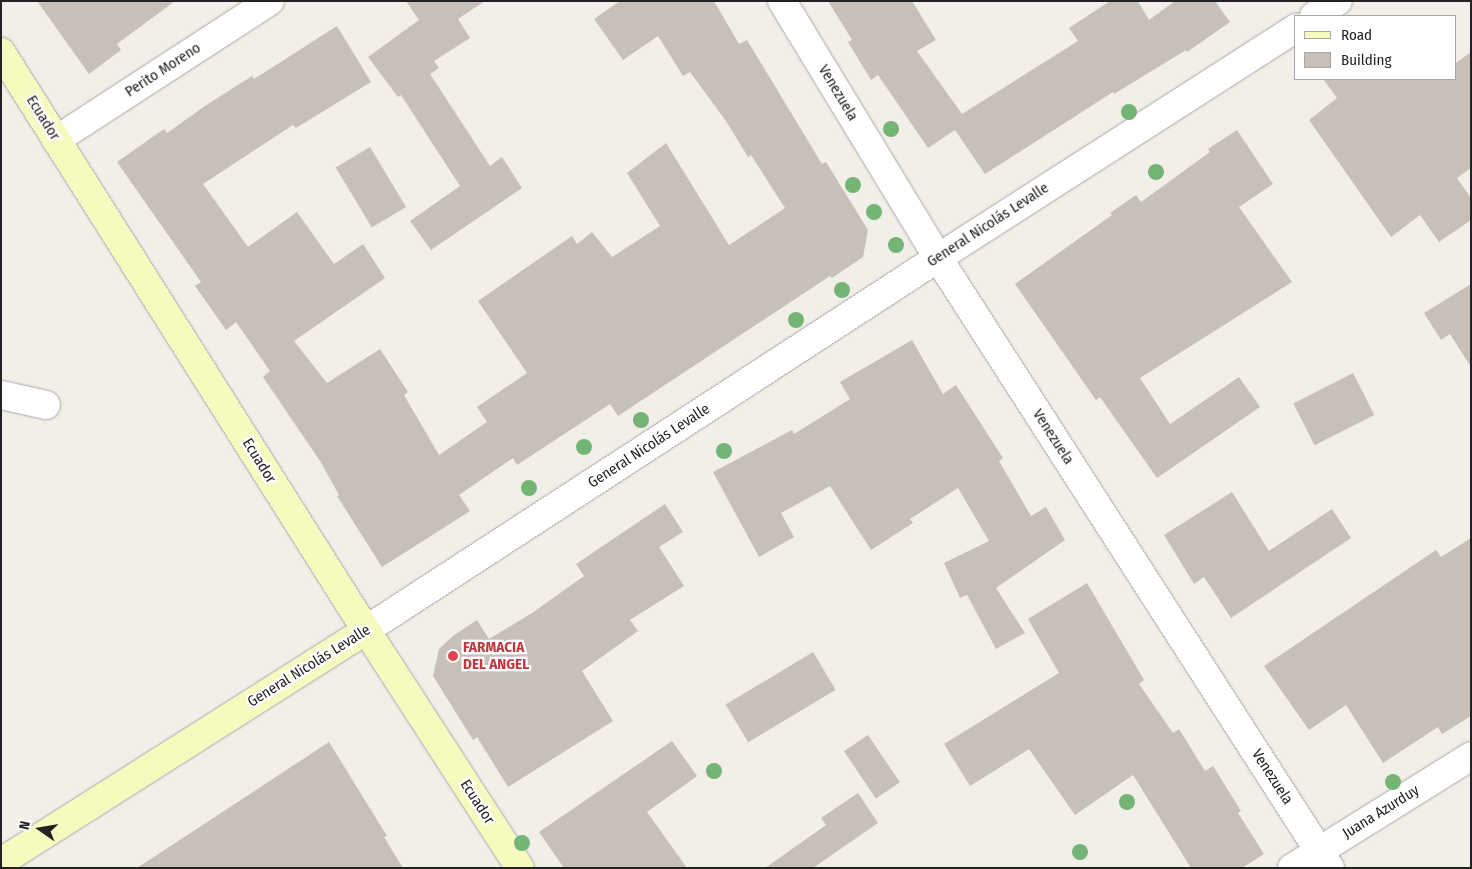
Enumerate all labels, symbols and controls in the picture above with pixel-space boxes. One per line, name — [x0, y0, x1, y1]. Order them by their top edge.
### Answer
legend — [1294, 15, 1457, 80]
text: Road — [1341, 26, 1372, 44]
street label: Perito Moreno — [122, 39, 204, 101]
text: Building — [1341, 51, 1392, 69]
street label: Venezuela — [814, 62, 862, 124]
street label: Ecuador — [22, 92, 64, 144]
street label: General Nicolás Levalle — [924, 179, 1052, 271]
street label: General Nicolás Levalle — [585, 400, 713, 492]
street label: Venezuela — [1029, 406, 1077, 468]
street label: Ecuador — [238, 435, 280, 487]
street label: General Nicolás Levalle — [244, 621, 374, 711]
place label: FARMACIA DEL ANGEL — [463, 638, 529, 673]
marker: FARMACIA DEL ANGEL — [447, 650, 459, 662]
street label: Venezuela — [1248, 746, 1296, 808]
street label: Ecuador — [456, 776, 498, 828]
street label: Juana Azurduy — [1339, 781, 1423, 843]
north arrow — [15, 804, 65, 854]
text: N — [16, 820, 34, 832]

